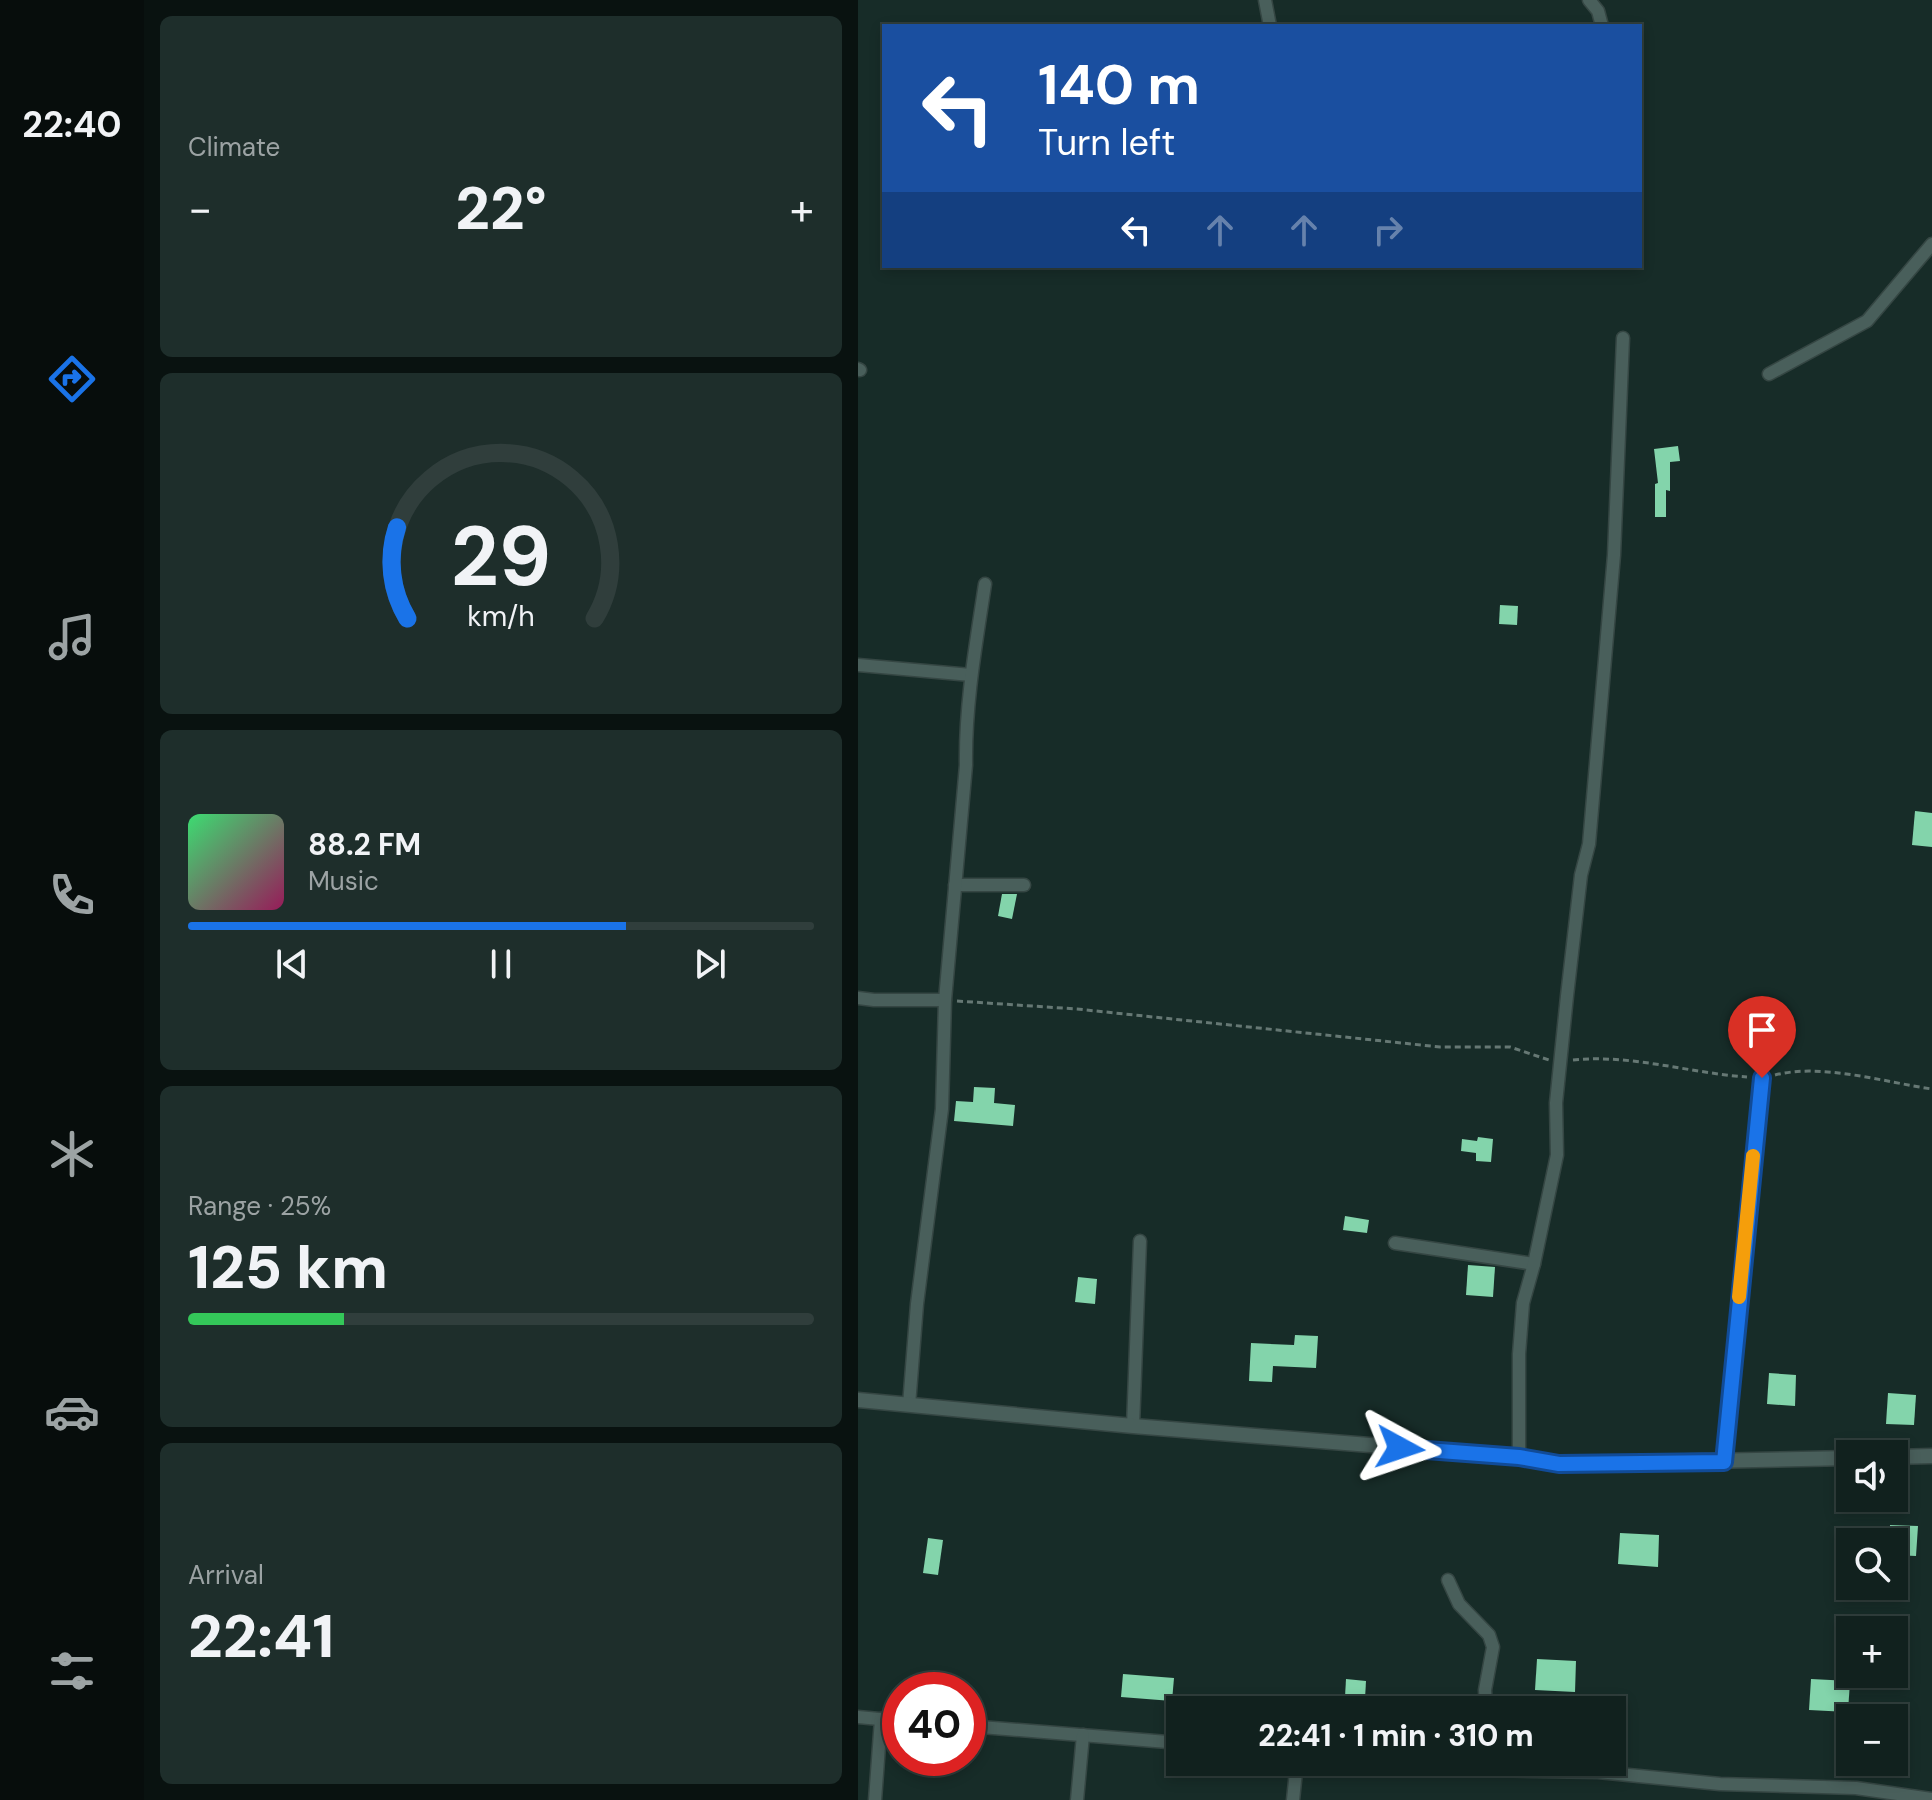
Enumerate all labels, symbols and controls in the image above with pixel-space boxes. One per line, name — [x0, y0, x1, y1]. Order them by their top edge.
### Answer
text: 140 m — [1038, 48, 1200, 121]
icon: left — [906, 56, 1010, 160]
text: 22:40 — [22, 101, 122, 148]
text: Turn left — [1038, 119, 1175, 166]
text: Climate — [188, 130, 280, 164]
text: 22° — [455, 169, 547, 248]
text: − — [188, 180, 212, 238]
text: + — [790, 180, 814, 238]
icon: left — [1114, 208, 1158, 252]
icon: ahead — [1198, 208, 1242, 252]
icon: ahead — [1282, 208, 1326, 252]
icon: right — [1366, 208, 1410, 252]
icon: directions — [44, 351, 100, 407]
text: 29 — [451, 502, 551, 611]
text: km/h — [467, 598, 535, 635]
icon: music — [44, 609, 100, 665]
text: 88.2 FM — [308, 825, 421, 864]
text: Music — [308, 864, 379, 898]
icon: phone — [44, 867, 100, 923]
icon: previous — [270, 942, 314, 986]
icon: pause — [479, 942, 523, 986]
icon: next — [688, 942, 732, 986]
pin — [1728, 996, 1796, 1078]
icon: arrive — [1740, 1008, 1784, 1052]
icon: climate — [44, 1126, 100, 1182]
text: Range · 25% — [188, 1189, 331, 1223]
text: 125 km — [188, 1228, 388, 1307]
icon: car — [44, 1384, 100, 1440]
position arrow — [1358, 1406, 1442, 1490]
map controls — [1836, 1440, 1908, 1776]
button: sound — [1836, 1440, 1908, 1512]
button: search — [1836, 1528, 1908, 1600]
text: Arrival — [188, 1558, 264, 1592]
text: 22:41 — [188, 1597, 334, 1676]
button: + — [1836, 1616, 1908, 1688]
icon: filters — [44, 1643, 100, 1699]
speed limit sign: 40 — [882, 1672, 986, 1776]
button: − — [1836, 1704, 1908, 1776]
text: 22:41 · 1 min · 310 m — [1258, 1716, 1534, 1755]

